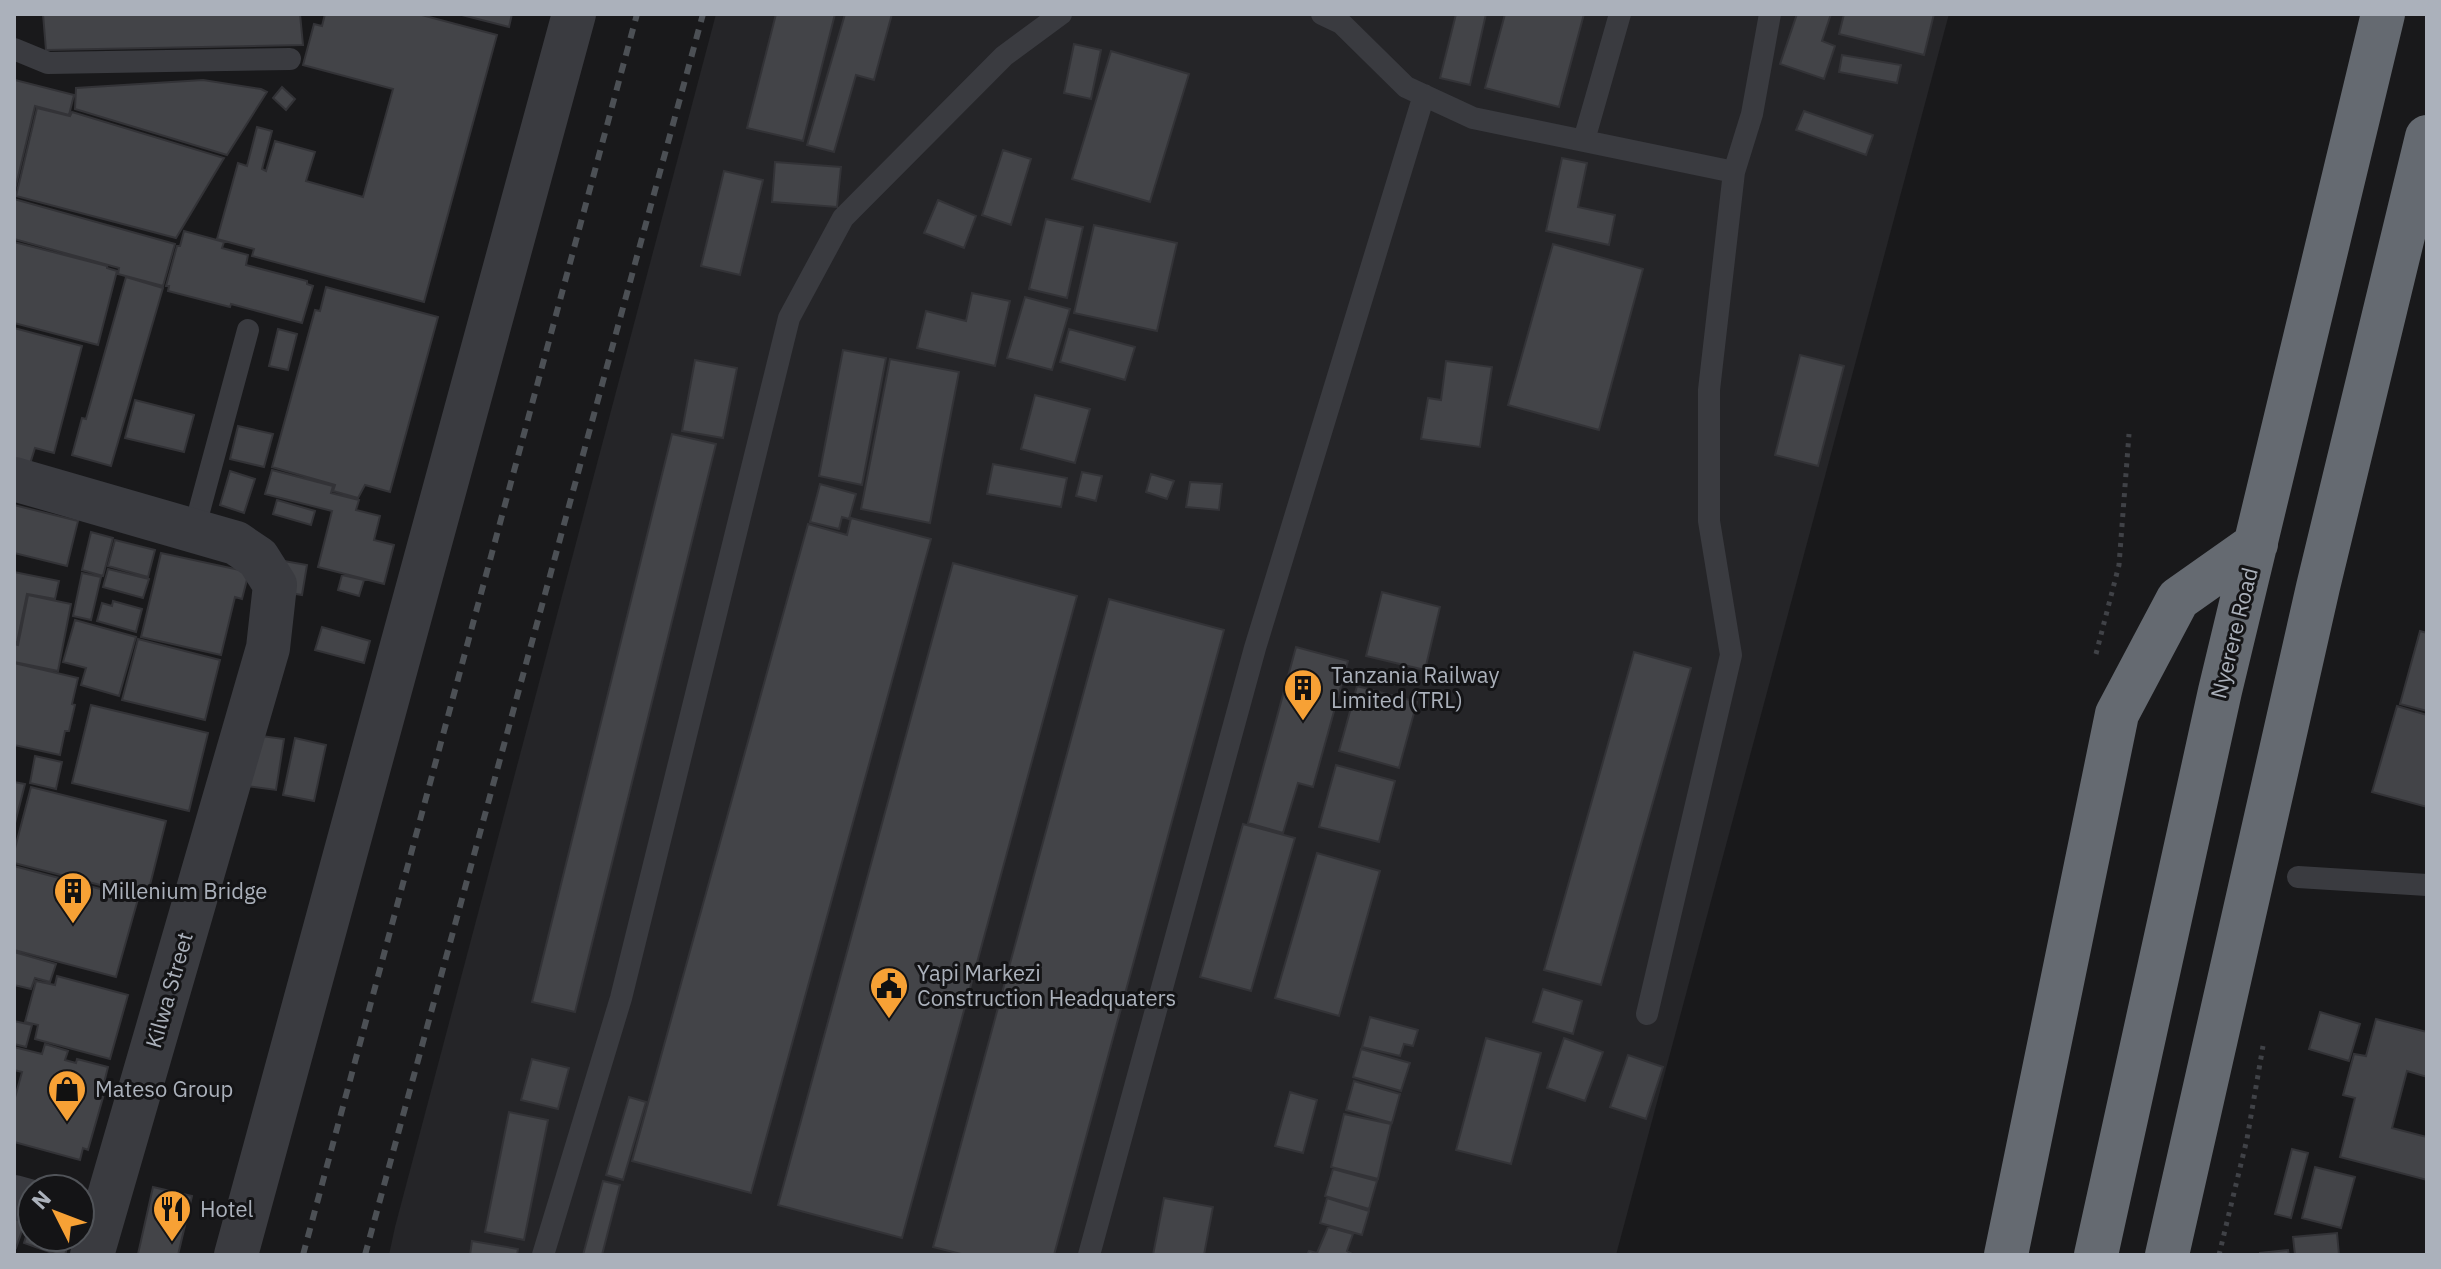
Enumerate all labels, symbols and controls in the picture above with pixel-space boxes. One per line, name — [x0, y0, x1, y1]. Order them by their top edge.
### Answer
street label: Nyerere Road — [2203, 564, 2264, 702]
place label: Tanzania Railway Limited (TRL) — [1331, 660, 1499, 714]
building icon: Tanzania Railway Limited (TRL) — [1282, 667, 1324, 722]
building icon: Millenium Bridge — [52, 870, 94, 925]
place label: Millenium Bridge — [101, 876, 267, 905]
street label: Kilwa Street — [138, 929, 199, 1051]
place label: Yapi Markezi Construction Headquaters — [917, 958, 1176, 1012]
public building icon: Yapi Markezi Construction Headquaters — [868, 965, 910, 1020]
shop icon: Mateso Group — [46, 1068, 88, 1123]
place label: Mateso Group — [95, 1074, 233, 1103]
north arrow — [16, 1173, 96, 1253]
text: N — [25, 1184, 57, 1215]
restaurant icon: Hotel — [151, 1188, 193, 1243]
place label: Hotel — [200, 1194, 254, 1223]

